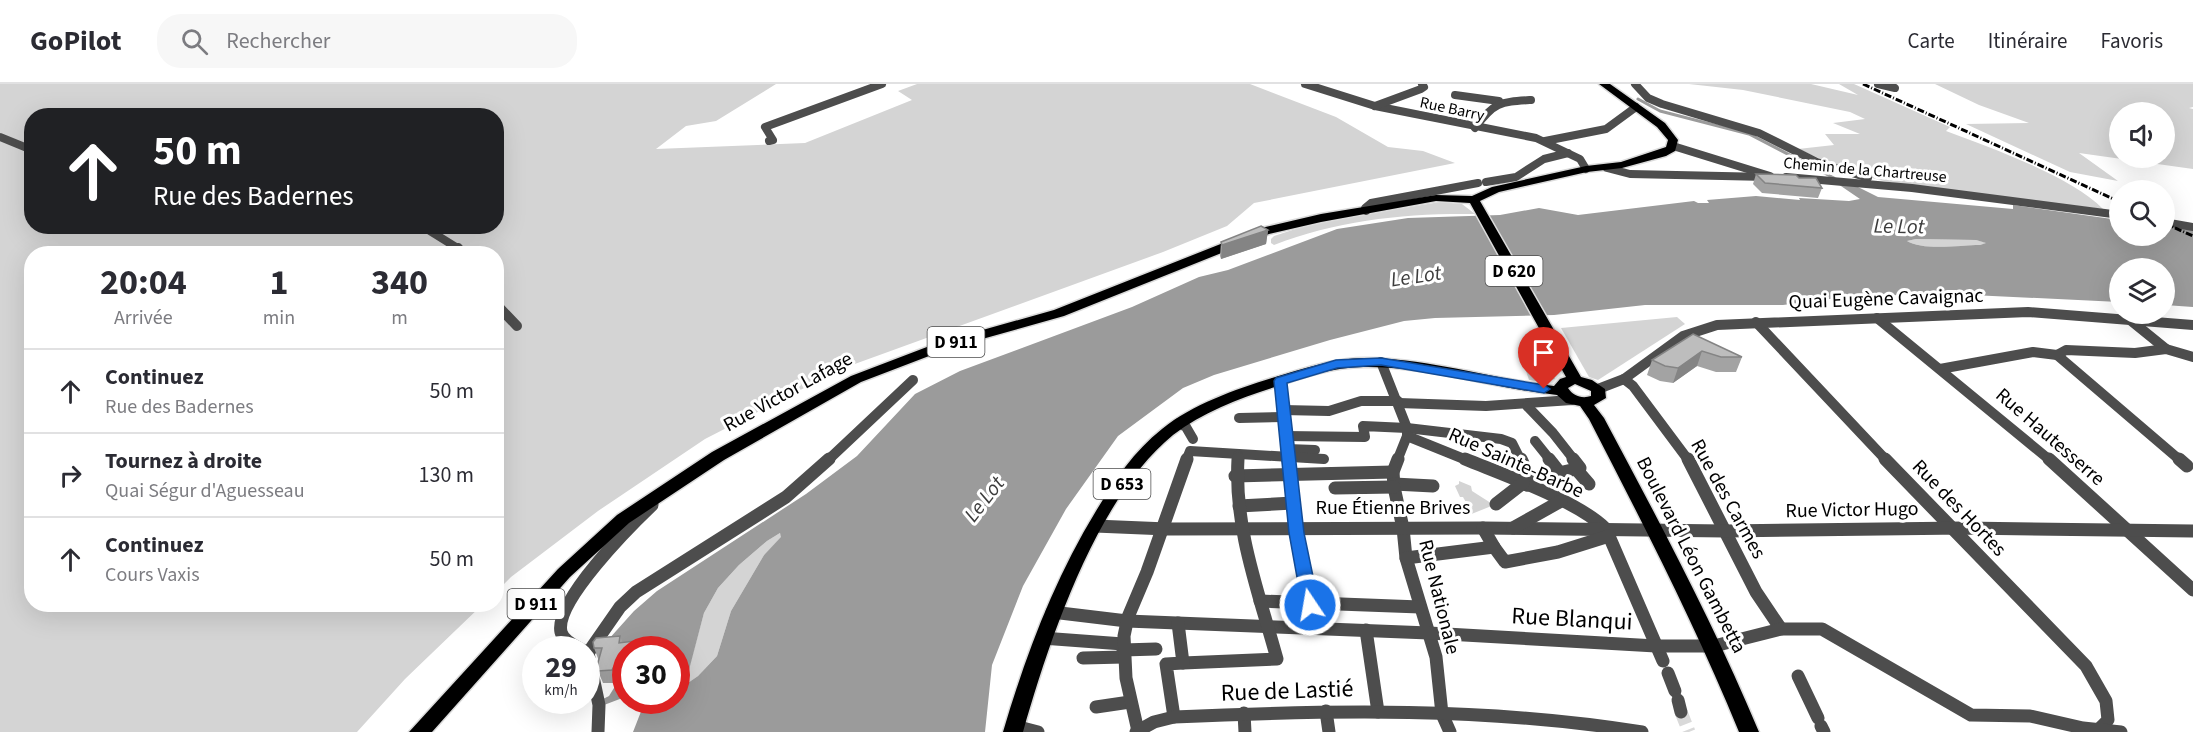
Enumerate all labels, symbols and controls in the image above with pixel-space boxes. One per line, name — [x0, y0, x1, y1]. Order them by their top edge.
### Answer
search box — [157, 14, 577, 68]
text: GoPilot — [30, 21, 121, 61]
icon: search — [178, 25, 211, 58]
text: Rechercher — [226, 25, 330, 57]
text: Carte — [1908, 26, 1955, 56]
text: Itinéraire — [1988, 26, 2067, 56]
text: Favoris — [2100, 26, 2163, 56]
street label: Rue Barry — [1418, 91, 1487, 127]
map controls — [2109, 102, 2175, 324]
button: sound — [2109, 102, 2175, 168]
text: 50 m — [153, 121, 242, 181]
icon: ahead — [54, 132, 132, 210]
street label: Chemin de la Chartreuse — [1782, 152, 1948, 188]
text: Rue des Badernes — [153, 177, 354, 216]
button: search — [2109, 180, 2175, 246]
water label: Le Lot — [1873, 211, 1926, 241]
road number: D 620 — [1486, 256, 1543, 286]
text: 20:04 — [100, 257, 187, 308]
text: 1 — [269, 257, 288, 308]
text: 340 — [371, 257, 428, 308]
water label: Le Lot — [1389, 257, 1444, 294]
button: layers — [2109, 258, 2175, 324]
street label: Quai Eugène Cavaignac — [1788, 282, 1984, 316]
text: Arrivée — [114, 304, 173, 332]
text: min — [263, 304, 295, 332]
text: m — [391, 304, 408, 332]
road number: D 911 — [928, 327, 984, 357]
pin — [1518, 327, 1569, 389]
icon: arrive — [1527, 336, 1560, 369]
street label: Rue Victor Lafage — [718, 345, 858, 439]
text: Continuez — [105, 361, 204, 393]
icon: ahead — [54, 375, 87, 408]
text: 50 m — [429, 375, 474, 407]
street label: Rue Hautesserre — [1989, 382, 2111, 493]
text: Rue des Badernes — [105, 393, 254, 421]
street label: Rue Sainte-Barbe — [1444, 421, 1588, 505]
street label: Rue des Carmes — [1684, 434, 1772, 564]
text: Tournez à droite — [105, 445, 262, 477]
street label: Boulevard Léon Gambetta — [1629, 452, 1753, 658]
street label: Rue des Hortes — [1905, 453, 2013, 563]
icon: right — [54, 459, 87, 492]
text: 130 m — [419, 459, 474, 491]
water label: Le Lot — [957, 469, 1012, 528]
road number: D 653 — [1094, 469, 1150, 499]
text: Quai Ségur d'Aguesseau — [105, 477, 305, 505]
street label: Rue Étienne Brives — [1316, 494, 1470, 522]
street label: Rue Victor Hugo — [1785, 495, 1919, 525]
text: Continuez — [105, 529, 204, 561]
street label: Rue Nationale — [1411, 537, 1467, 657]
icon: ahead — [54, 543, 87, 576]
text: 50 m — [429, 543, 474, 575]
text: Cours Vaxis — [105, 561, 200, 589]
position arrow — [1278, 573, 1342, 637]
road number: D 911 — [508, 589, 564, 619]
street label: Rue Blanqui — [1511, 598, 1633, 640]
speed limit sign: 30 — [612, 636, 690, 714]
text: 29 — [545, 646, 577, 689]
street label: Rue de Lastié — [1220, 671, 1354, 711]
text: km/h — [544, 680, 578, 701]

